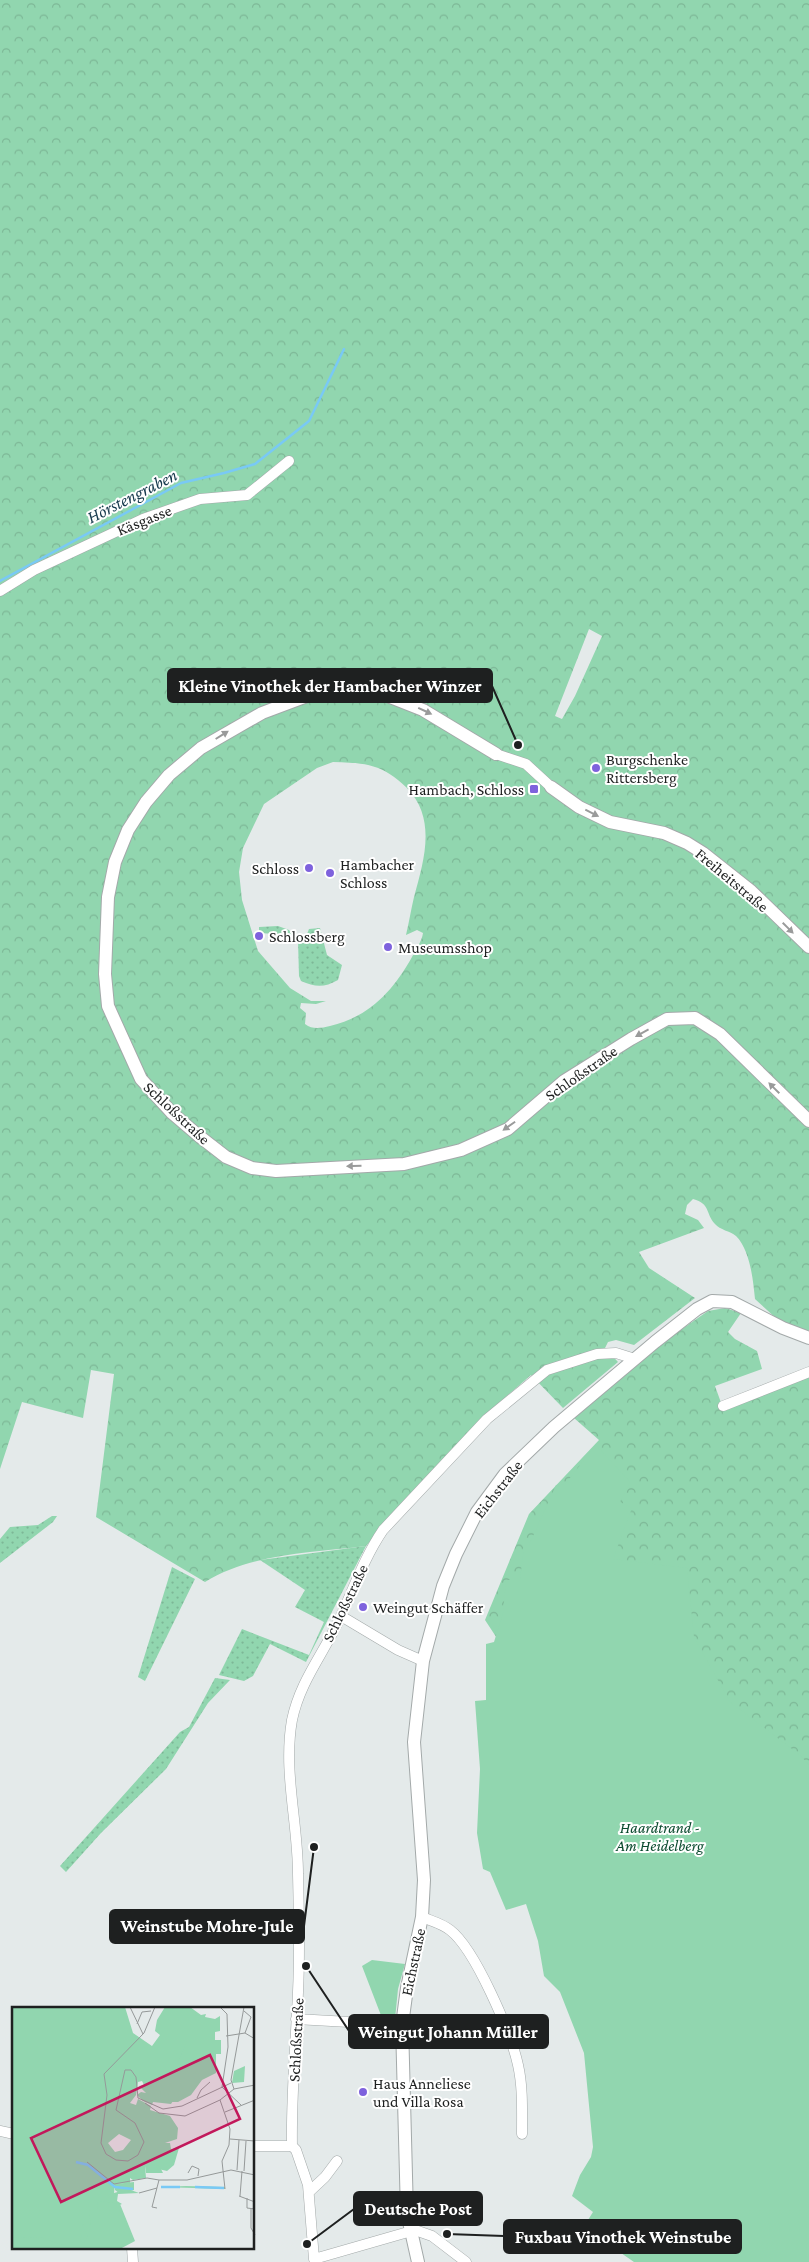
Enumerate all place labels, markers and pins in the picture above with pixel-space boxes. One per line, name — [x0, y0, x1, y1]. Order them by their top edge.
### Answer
callout: Kleine Vinothek der Hambacher Winzer — [168, 669, 492, 702]
place label: Burgschenke Rittersberg — [606, 751, 688, 787]
marker: Burgschenke Rittersberg — [590, 762, 602, 774]
place label: Hambach, Schloss — [408, 781, 524, 798]
marker: Hambach, Schloss — [528, 783, 540, 795]
place label: Hambacher Schloss — [340, 856, 415, 891]
place label: Schloss — [252, 860, 299, 877]
marker: Schloss — [303, 862, 315, 874]
marker: Hambacher Schloss — [324, 867, 336, 879]
place label: Schlossberg — [269, 928, 345, 946]
marker: Schlossberg — [253, 930, 265, 942]
place label: Museumsshop — [398, 939, 492, 957]
marker: Museumsshop — [382, 941, 394, 953]
place label: Weingut Schäffer — [373, 1599, 484, 1617]
marker: Weingut Schäffer — [357, 1601, 369, 1613]
callout: Weinstube Mohre-Jule — [110, 1910, 304, 1943]
callout: Weingut Johann Müller — [349, 2015, 548, 2048]
place label: Haus Anneliese und Villa Rosa — [373, 2075, 471, 2110]
marker: Haus Anneliese und Villa Rosa — [357, 2086, 369, 2098]
callout: Deutsche Post — [354, 2192, 482, 2225]
callout: Fuxbau Vinothek Weinstube — [504, 2220, 741, 2253]

